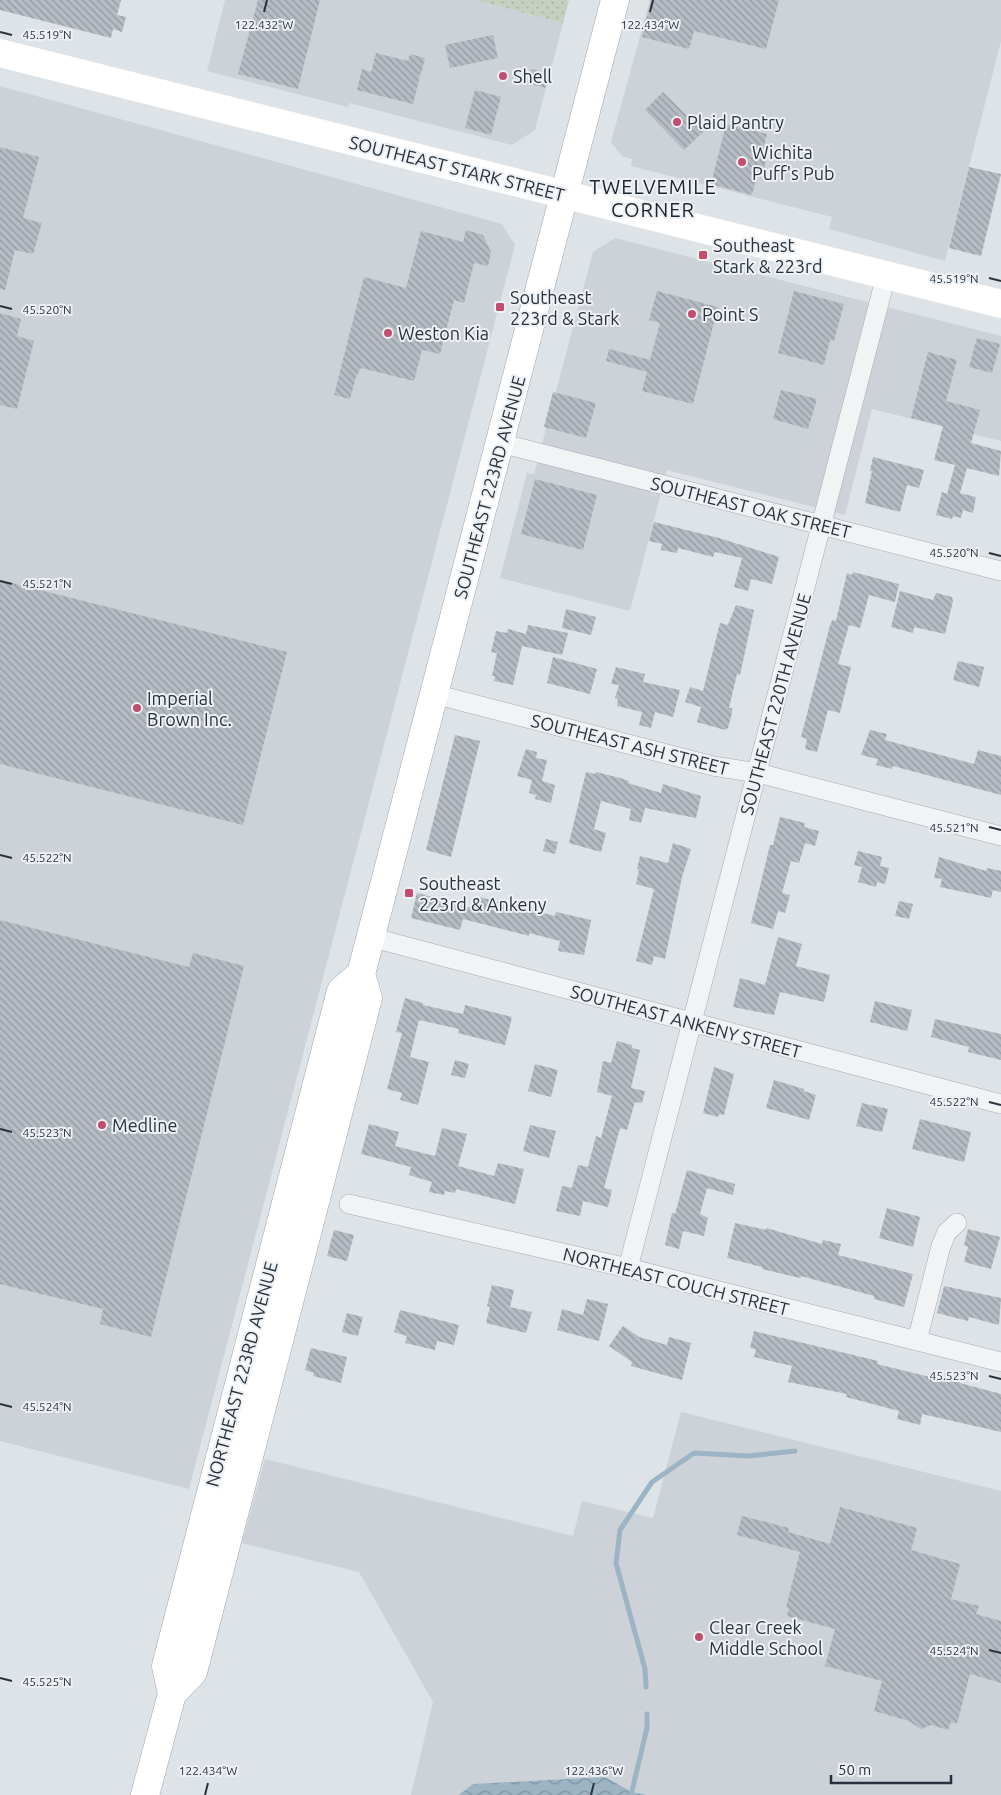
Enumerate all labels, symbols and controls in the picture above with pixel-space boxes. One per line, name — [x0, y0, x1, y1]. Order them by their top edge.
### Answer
text: 122.432°W — [235, 18, 293, 31]
text: 122.434°W — [621, 18, 679, 31]
text: 45.519°N — [22, 28, 72, 41]
place label: Shell — [513, 66, 552, 86]
marker: Shell — [497, 70, 509, 82]
place label: Plaid Pantry — [687, 112, 784, 132]
marker: Plaid Pantry — [671, 116, 683, 128]
street label: SOUTHEAST STARK STREET — [347, 132, 567, 204]
place label: Wichita Puff's Pub — [752, 142, 835, 183]
marker: Wichita Puff's Pub — [736, 156, 748, 168]
district label: TWELVEMILE CORNER — [589, 175, 717, 221]
place label: Southeast Stark & 223rd — [713, 235, 822, 276]
marker: Southeast Stark & 223rd — [697, 249, 709, 261]
text: 45.519°N — [929, 272, 979, 285]
place label: Southeast 223rd & Stark — [510, 287, 619, 328]
marker: Southeast 223rd & Stark — [494, 301, 506, 313]
text: 45.520°N — [22, 303, 72, 316]
place label: Point S — [702, 304, 758, 324]
marker: Point S — [686, 308, 698, 320]
place label: Weston Kia — [398, 323, 489, 343]
marker: Weston Kia — [382, 327, 394, 339]
street label: SOUTHEAST 223RD AVENUE — [450, 373, 528, 601]
street label: SOUTHEAST OAK STREET — [649, 472, 853, 542]
text: 45.520°N — [929, 546, 979, 559]
text: 45.521°N — [22, 577, 72, 590]
street label: SOUTHEAST 220TH AVENUE — [736, 591, 814, 817]
place label: Imperial Brown Inc. — [147, 688, 232, 729]
marker: Imperial Brown Inc. — [131, 702, 143, 714]
street label: SOUTHEAST ASH STREET — [529, 710, 731, 778]
text: 45.521°N — [929, 821, 979, 834]
text: 45.522°N — [22, 851, 72, 864]
place label: Southeast 223rd & Ankeny — [419, 873, 547, 914]
marker: Southeast 223rd & Ankeny — [403, 887, 415, 899]
street label: SOUTHEAST ANKENY STREET — [568, 981, 804, 1061]
text: 45.522°N — [929, 1095, 979, 1108]
place label: Medline — [112, 1115, 177, 1135]
marker: Medline — [96, 1119, 108, 1131]
text: 45.523°N — [22, 1126, 72, 1139]
street label: NORTHEAST COUCH STREET — [561, 1243, 791, 1319]
street label: NORTHEAST 223RD AVENUE — [201, 1259, 281, 1489]
text: 45.523°N — [929, 1369, 979, 1382]
text: 45.524°N — [22, 1400, 72, 1413]
place label: Clear Creek Middle School — [709, 1617, 823, 1658]
marker: Clear Creek Middle School — [693, 1631, 705, 1643]
text: 45.524°N — [929, 1644, 979, 1657]
text: 45.525°N — [22, 1675, 72, 1688]
scale bar — [831, 1752, 951, 1784]
text: 50 m — [838, 1761, 871, 1778]
text: 122.434°W — [179, 1764, 237, 1777]
text: 122.436°W — [565, 1764, 623, 1777]

